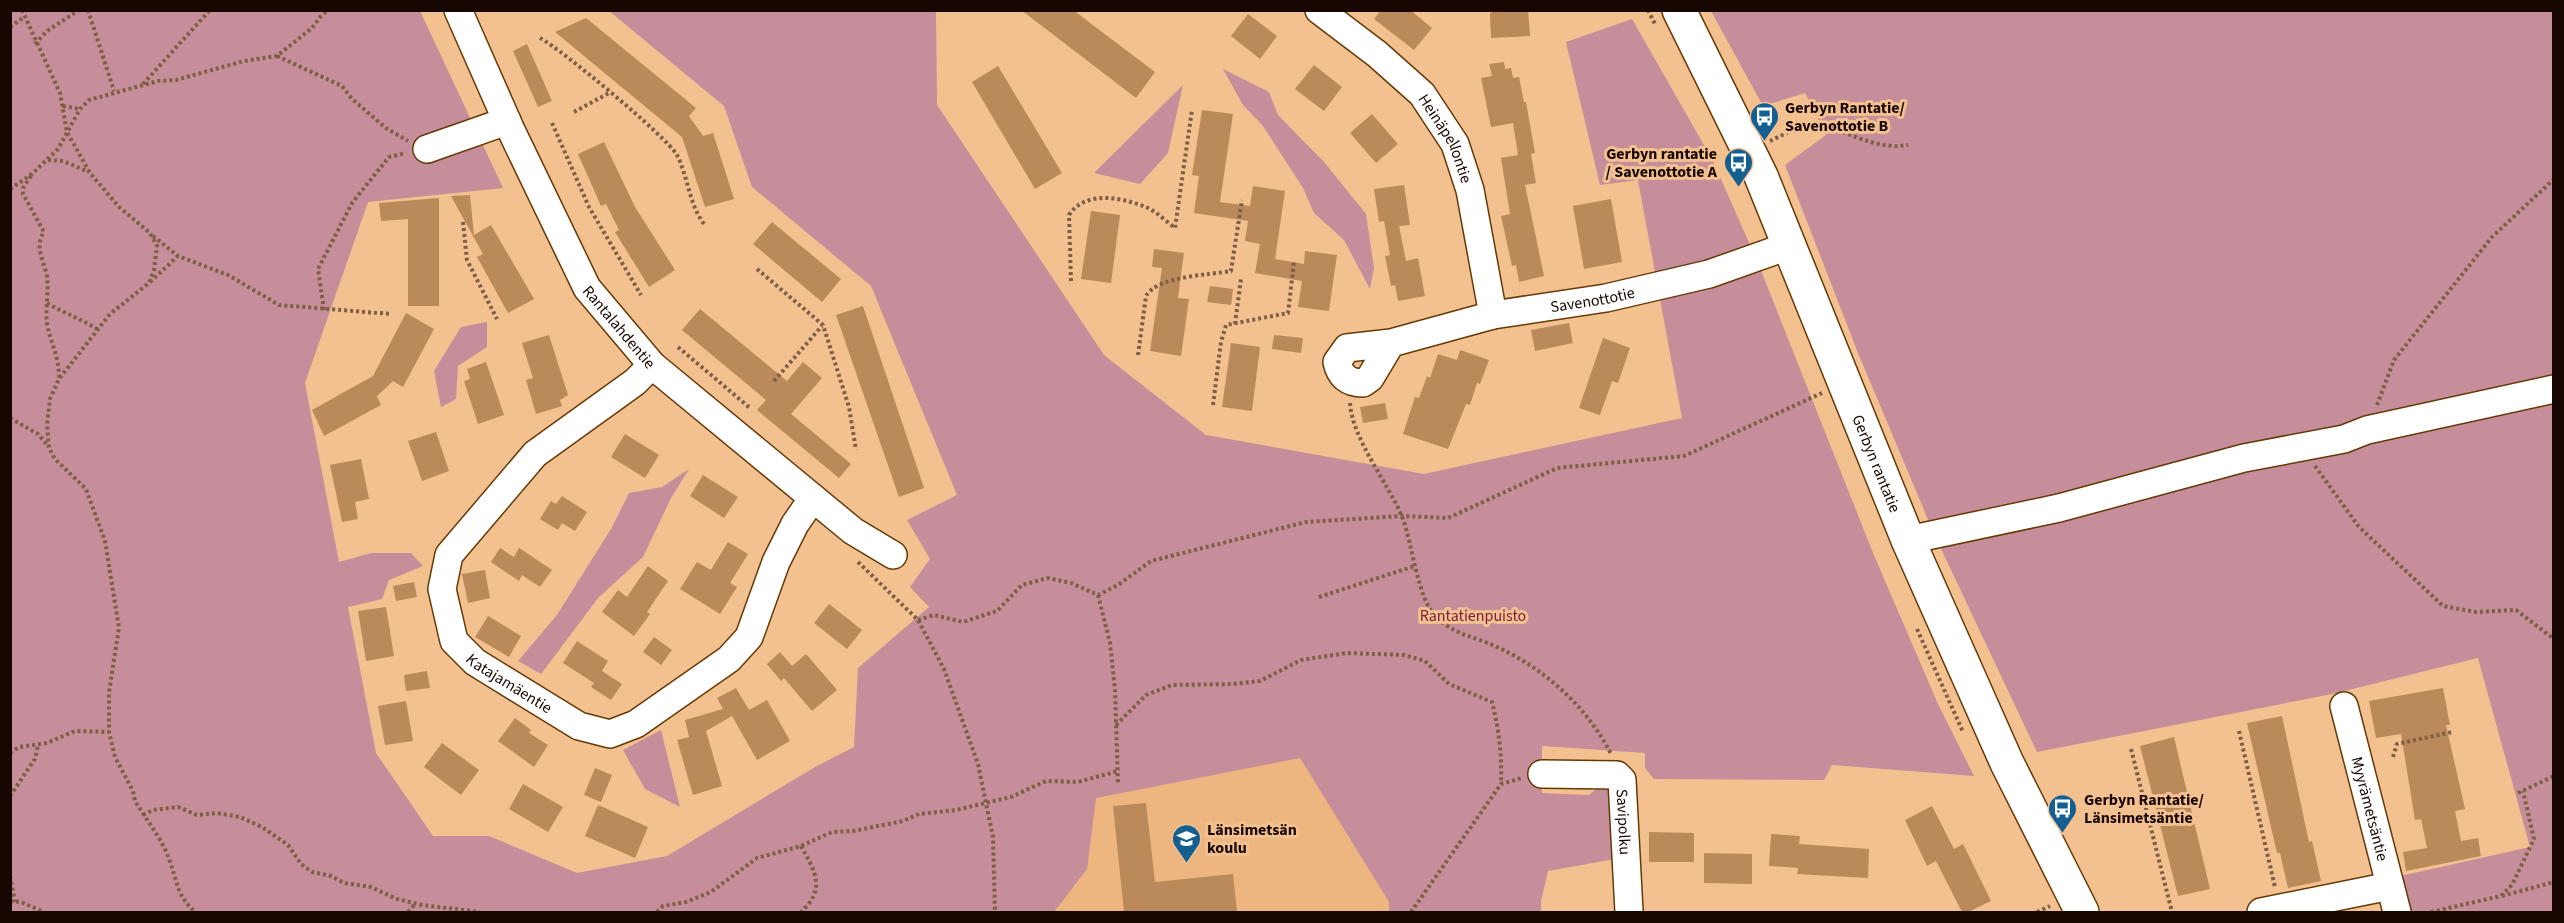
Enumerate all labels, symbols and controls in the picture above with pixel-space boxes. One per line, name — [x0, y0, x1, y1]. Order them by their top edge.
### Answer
street label: Heinäpellontie — [1413, 90, 1477, 186]
place label: Gerbyn Rantatie/ Savenottotie B — [1785, 97, 1905, 137]
bus stop icon: Gerbyn Rantatie/ Savenottotie B — [1748, 100, 1780, 142]
place label: Gerbyn rantatie / Savenottotie A — [1606, 143, 1718, 183]
bus stop icon: Gerbyn rantatie / Savenottotie A — [1722, 146, 1754, 188]
street label: Rantalahdentie — [577, 281, 660, 374]
street label: Savenottotie — [1549, 282, 1637, 318]
street label: Gerbyn rantatie — [1846, 411, 1906, 516]
park label: Rantatienpuisto — [1420, 605, 1526, 627]
street label: Katajamäentie — [460, 649, 556, 719]
street label: Myyrämetsäntie — [2345, 754, 2393, 864]
street label: Savipolku — [1610, 788, 1636, 856]
place label: Gerbyn Rantatie/ Länsimetsäntie — [2084, 789, 2204, 829]
bus stop icon: Gerbyn Rantatie/ Länsimetsäntie — [2047, 792, 2079, 834]
place label: Länsimetsän koulu — [1207, 819, 1297, 859]
school or university icon: Länsimetsän koulu — [1170, 822, 1202, 864]

